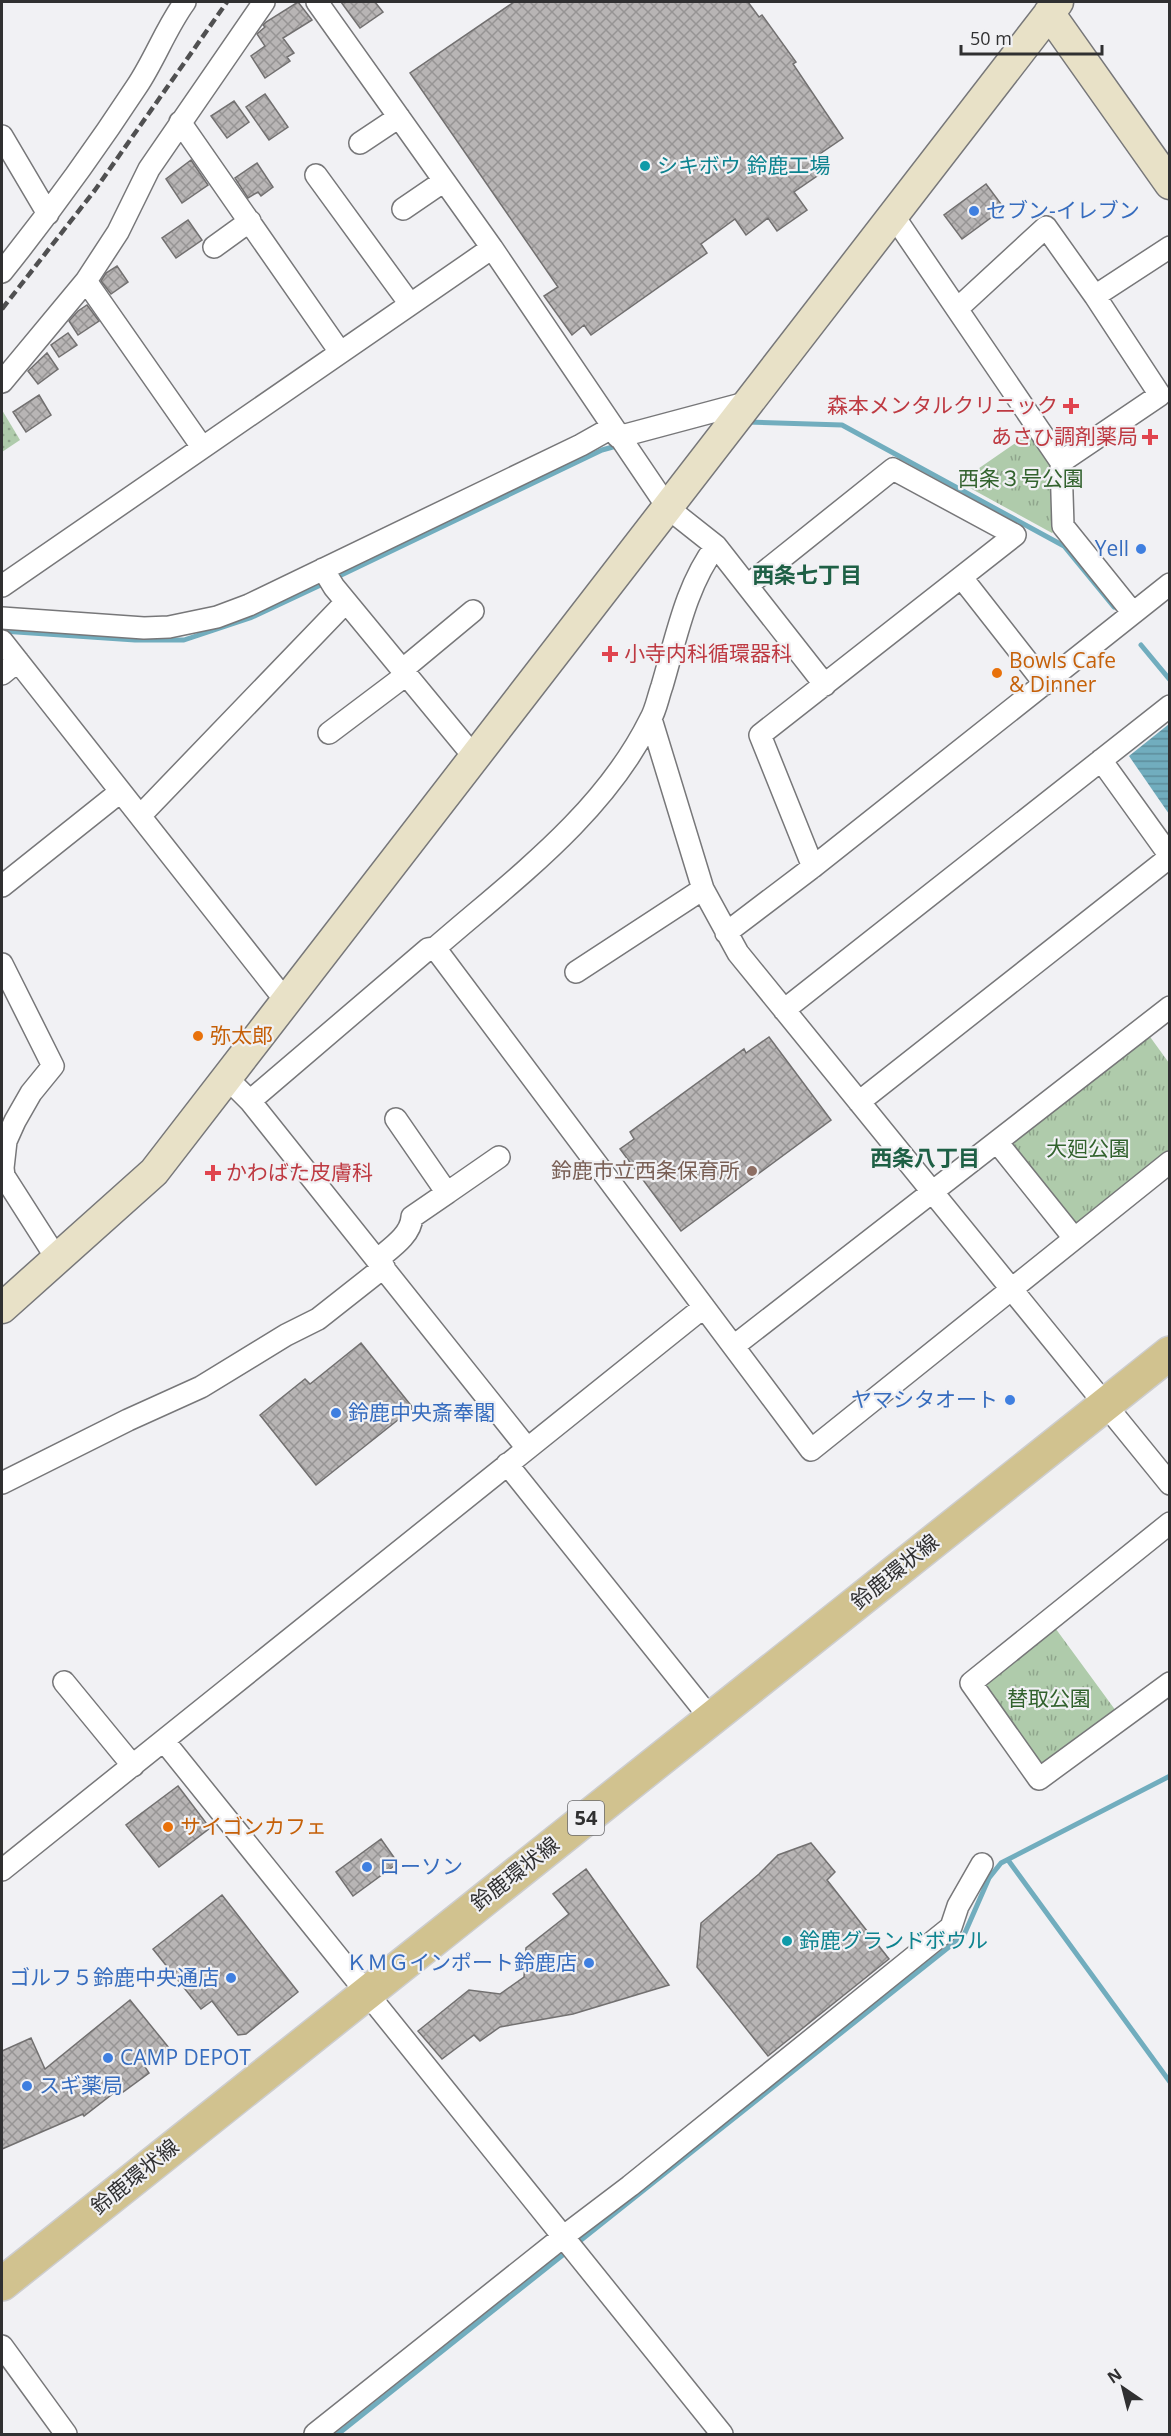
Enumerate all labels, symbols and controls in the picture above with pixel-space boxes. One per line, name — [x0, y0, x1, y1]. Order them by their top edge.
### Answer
scale bar — [961, 18, 1102, 56]
text: 50 m — [970, 26, 1012, 50]
place label: シキボウ 鈴鹿工場 — [657, 151, 830, 179]
marker: シキボウ 鈴鹿工場 — [638, 159, 652, 173]
place label: セブン-イレブン — [986, 196, 1140, 224]
marker: セブン-イレブン — [967, 204, 981, 218]
place label: 森本メンタルクリニック — [827, 391, 1058, 419]
marker: 森本メンタルクリニック — [1062, 397, 1080, 415]
place label: あさひ調剤薬局 — [991, 422, 1138, 450]
marker: あさひ調剤薬局 — [1143, 430, 1157, 444]
park label: 西条３号公園 — [958, 464, 1084, 492]
place label: Yell — [1095, 534, 1129, 562]
marker: Yell — [1134, 542, 1148, 556]
district label: 西条七丁目 — [752, 559, 862, 589]
place label: 小寺内科循環器科 — [624, 639, 792, 667]
marker: 小寺内科循環器科 — [601, 645, 619, 663]
place label: Bowls Cafe & Dinner — [1009, 646, 1116, 698]
marker: Bowls Cafe & Dinner — [990, 666, 1004, 680]
place label: 弥太郎 — [210, 1021, 273, 1049]
marker: 弥太郎 — [191, 1029, 205, 1043]
park label: 大廻公園 — [1046, 1134, 1130, 1162]
district label: 西条八丁目 — [870, 1142, 980, 1172]
place label: 鈴鹿市立西条保育所 — [551, 1156, 740, 1184]
place label: かわばた皮膚科 — [226, 1158, 373, 1186]
marker: かわばた皮膚科 — [204, 1164, 222, 1182]
marker: 鈴鹿市立西条保育所 — [745, 1164, 759, 1178]
place label: ヤマシタオート — [851, 1385, 998, 1413]
marker: ヤマシタオート — [1003, 1393, 1017, 1407]
place label: 鈴鹿中央斎奉閣 — [348, 1398, 495, 1426]
marker: 鈴鹿中央斎奉閣 — [329, 1406, 343, 1420]
street label: 鈴鹿環状線 — [845, 1527, 944, 1615]
park label: 替取公園 — [1007, 1684, 1091, 1712]
road number: 54 — [568, 1801, 604, 1835]
place label: サイゴンカフェ — [180, 1812, 327, 1840]
marker: サイゴンカフェ — [161, 1820, 175, 1834]
street label: 鈴鹿環状線 — [464, 1830, 564, 1917]
place label: ローソン — [379, 1852, 463, 1880]
marker: ローソン — [360, 1860, 374, 1874]
place label: 鈴鹿グランドボウル — [799, 1926, 988, 1954]
marker: 鈴鹿グランドボウル — [780, 1934, 794, 1948]
place label: ＫＭＧインポート鈴鹿店 — [346, 1948, 577, 1976]
marker: ＫＭＧインポート鈴鹿店 — [582, 1956, 596, 1970]
place label: ゴルフ５鈴鹿中央通店 — [9, 1963, 219, 1991]
marker: ゴルフ５鈴鹿中央通店 — [224, 1971, 238, 1985]
place label: CAMP DEPOT — [120, 2043, 251, 2071]
marker: CAMP DEPOT — [101, 2051, 115, 2065]
place label: スギ薬局 — [39, 2071, 123, 2099]
marker: スギ薬局 — [20, 2079, 34, 2093]
street label: 鈴鹿環状線 — [85, 2132, 184, 2220]
north arrow — [1093, 2358, 1153, 2418]
text: N — [1103, 2363, 1126, 2388]

